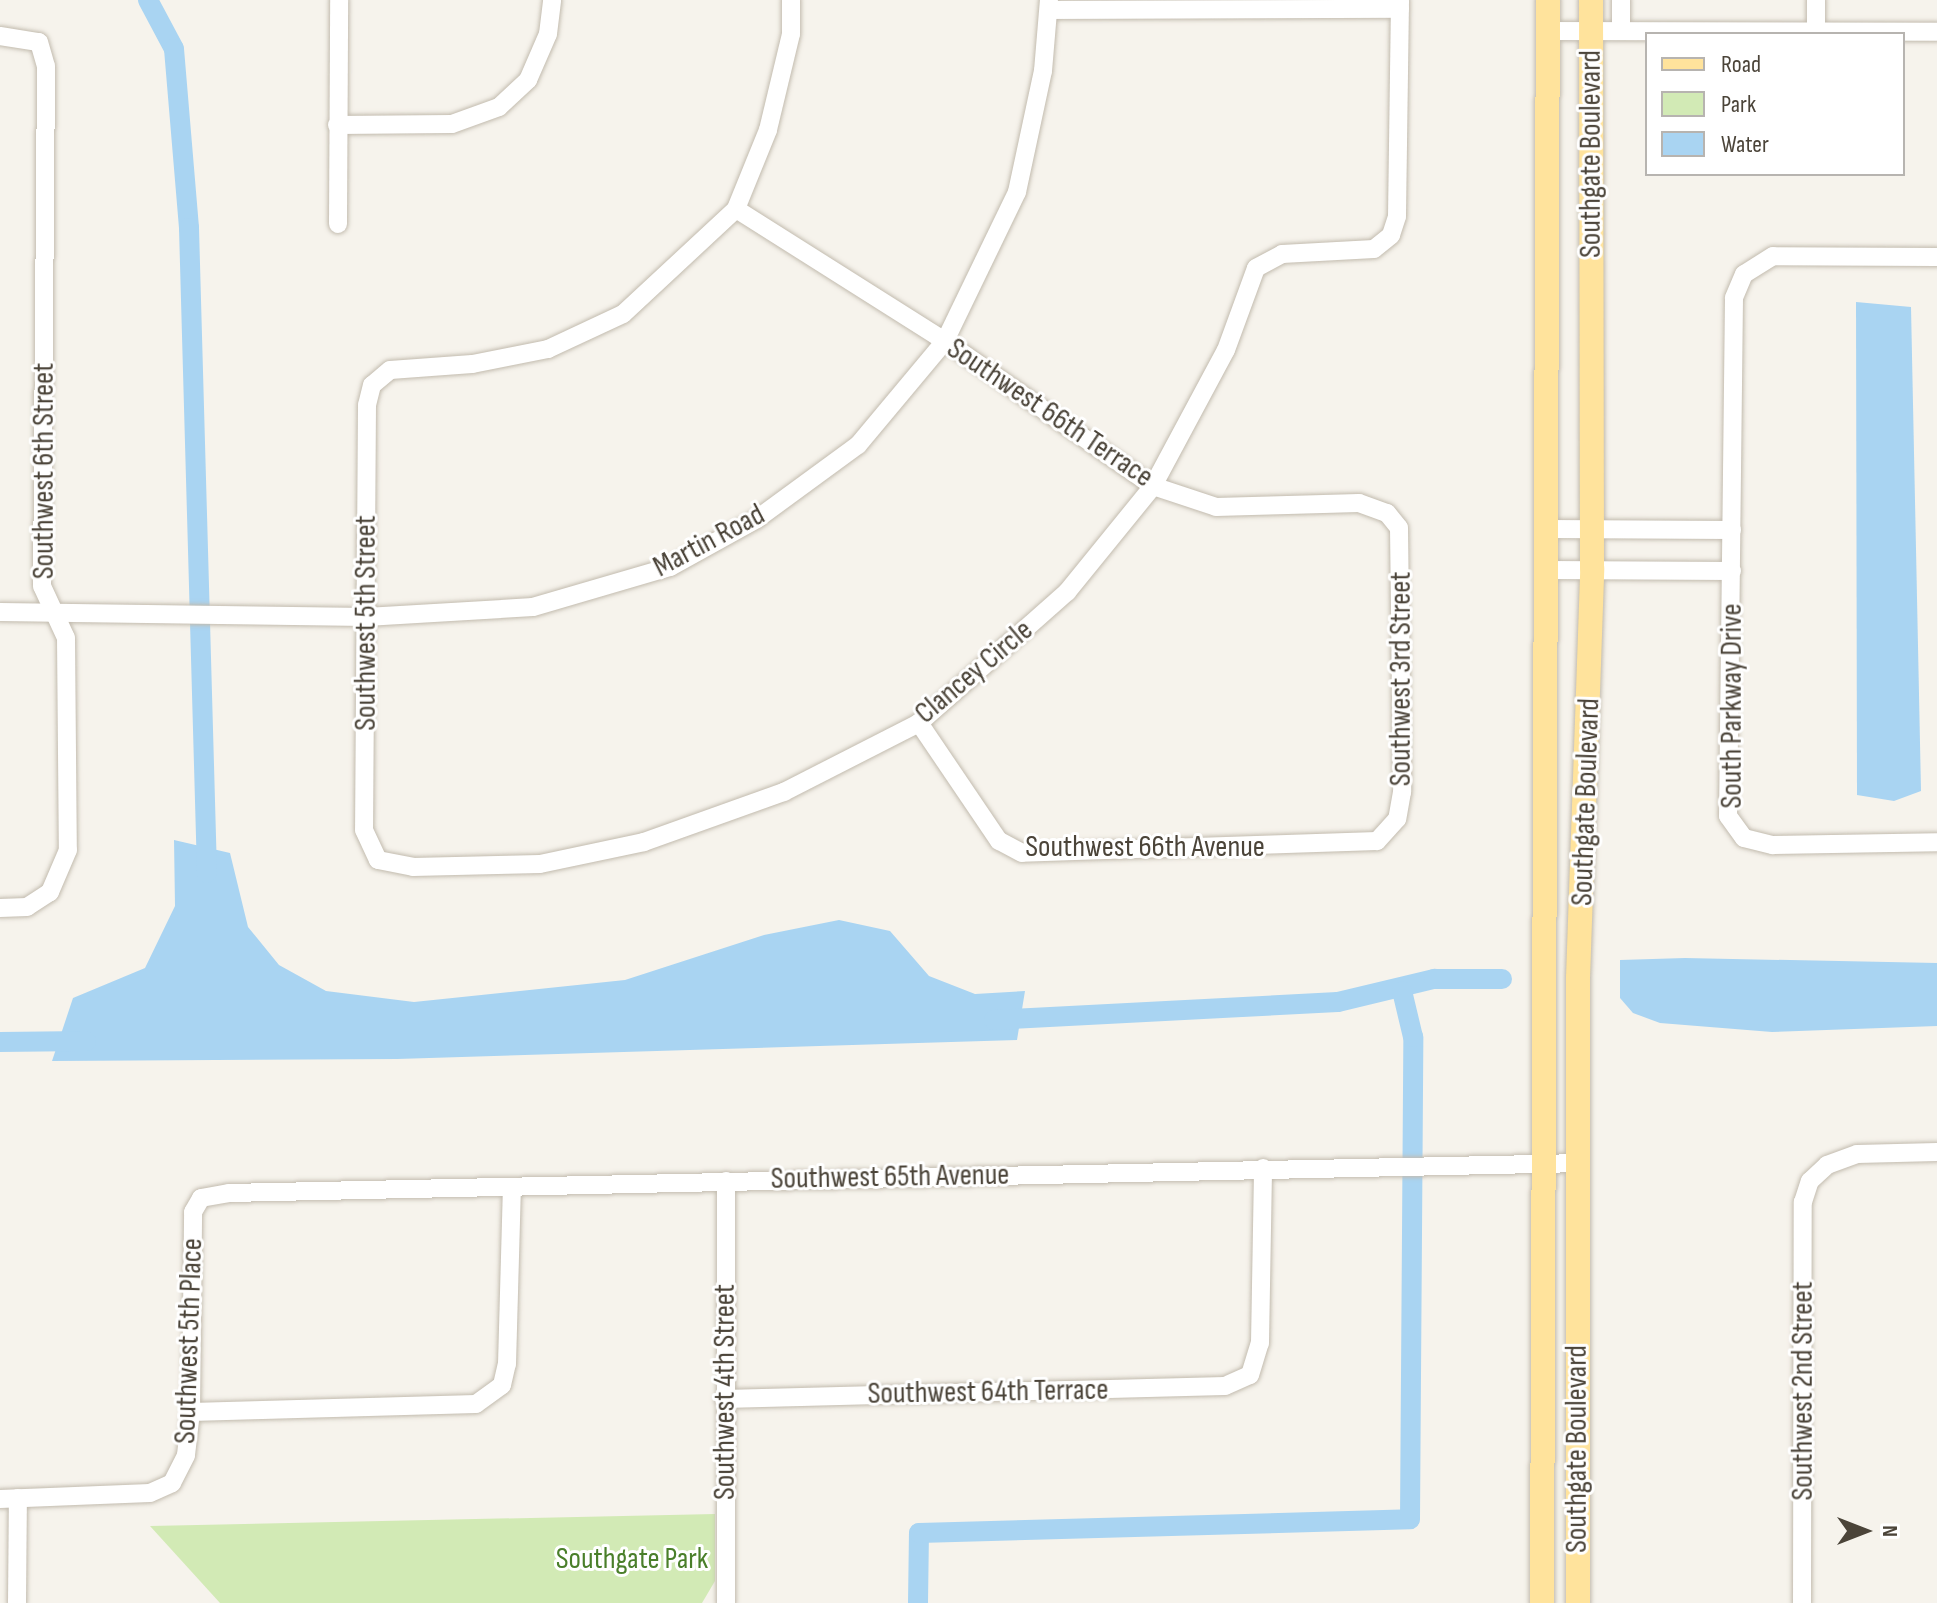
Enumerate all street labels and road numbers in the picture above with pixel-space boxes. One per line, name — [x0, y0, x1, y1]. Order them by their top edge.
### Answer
street label: Southgate Boulevard — [1573, 50, 1609, 258]
street label: Southwest 66th Terrace — [940, 331, 1160, 495]
street label: Southwest 6th Street — [26, 363, 62, 579]
street label: Martin Road — [647, 497, 771, 585]
street label: Southwest 5th Street — [348, 515, 384, 731]
street label: Southwest 3rd Street — [1383, 572, 1419, 786]
street label: South Parkway Drive — [1714, 603, 1750, 809]
street label: Clancey Circle — [908, 612, 1040, 732]
street label: Southgate Boulevard — [1564, 698, 1608, 906]
street label: Southwest 66th Avenue — [1025, 829, 1265, 865]
street label: Southwest 65th Avenue — [770, 1157, 1010, 1197]
street label: Southwest 5th Place — [167, 1238, 211, 1444]
street label: Southwest 2nd Street — [1785, 1281, 1821, 1501]
street label: Southwest 4th Street — [707, 1284, 743, 1500]
street label: Southgate Boulevard — [1559, 1345, 1595, 1553]
street label: Southwest 64th Terrace — [867, 1372, 1109, 1412]

